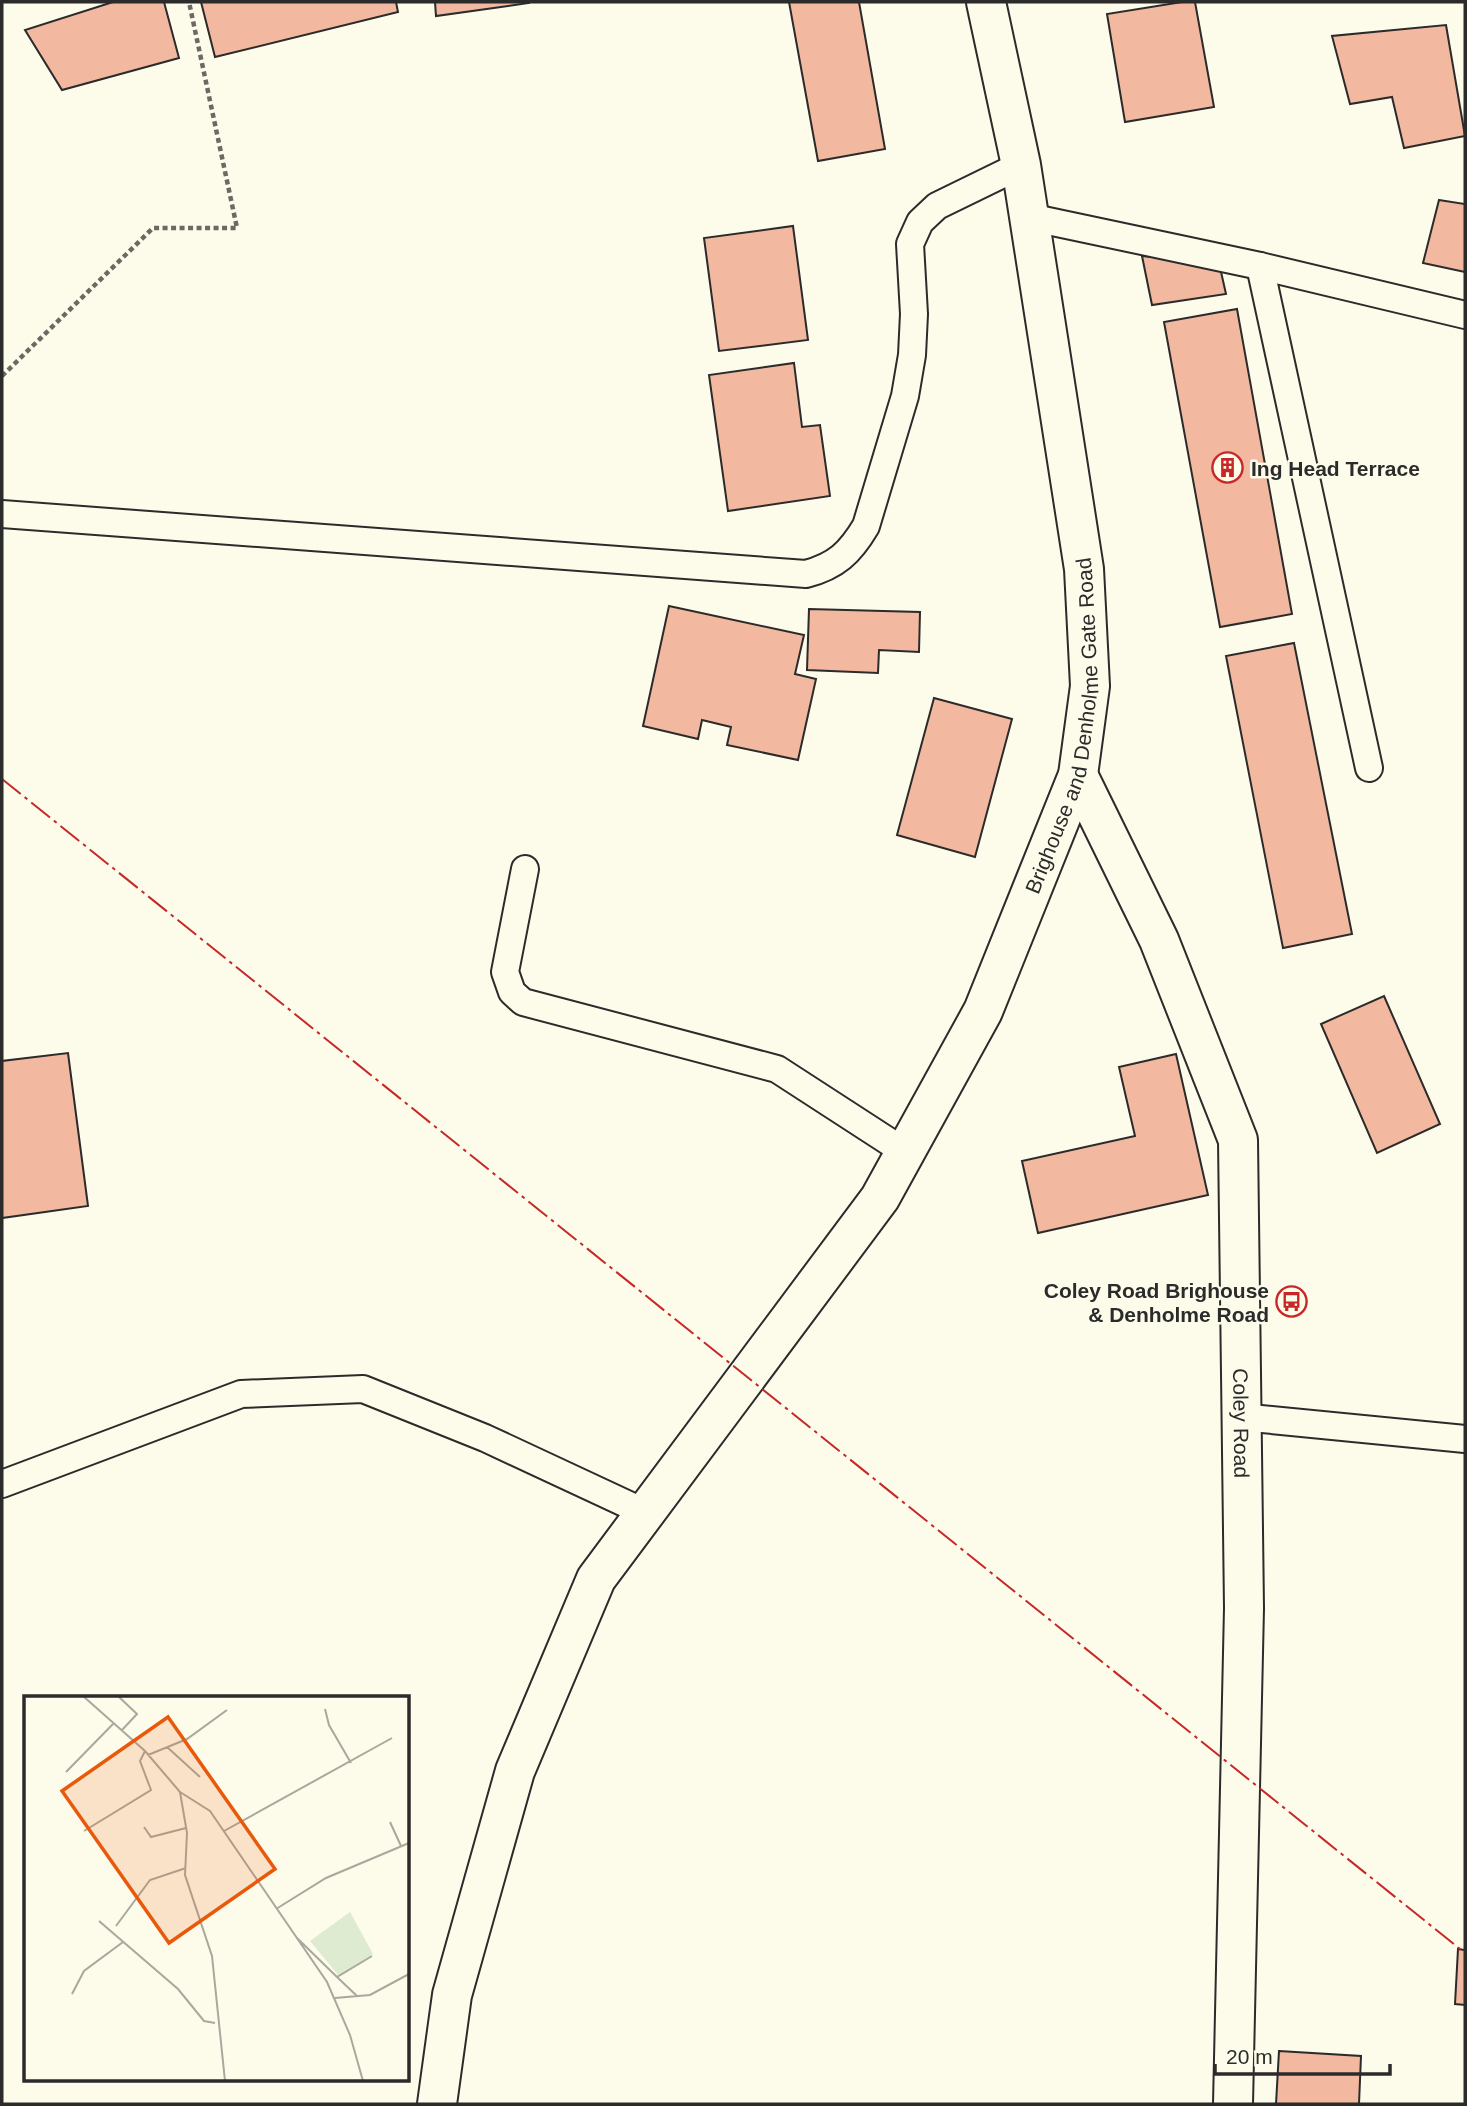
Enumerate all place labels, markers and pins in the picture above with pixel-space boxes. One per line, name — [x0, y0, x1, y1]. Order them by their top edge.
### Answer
building icon: Ing Head Terrace — [1211, 451, 1245, 485]
place label: Ing Head Terrace — [1251, 457, 1420, 480]
place label: Coley Road Brighouse & Denholme Road — [1044, 1279, 1269, 1326]
bus stop icon: Coley Road Brighouse & Denholme Road — [1275, 1285, 1309, 1319]

